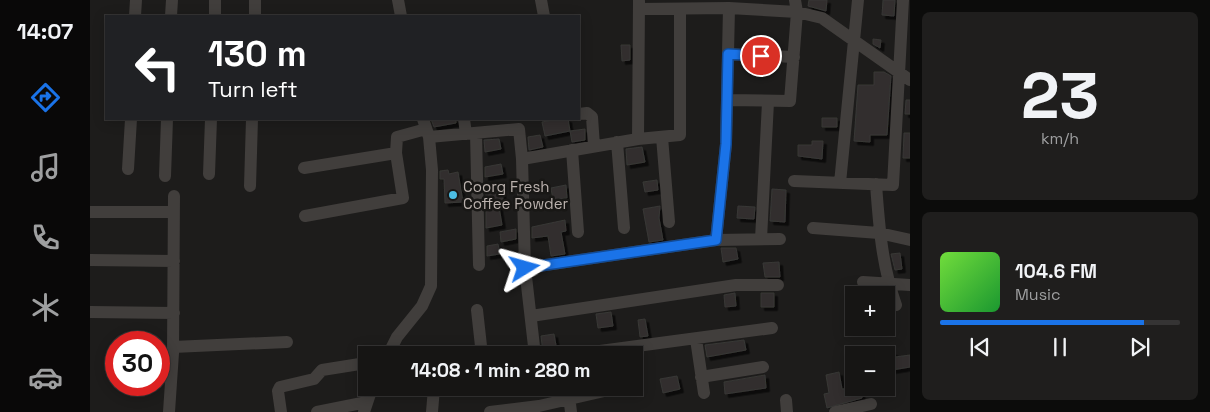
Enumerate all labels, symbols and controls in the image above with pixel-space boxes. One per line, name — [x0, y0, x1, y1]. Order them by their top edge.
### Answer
text: 14:07 — [17, 17, 73, 45]
text: 130 m — [208, 32, 307, 76]
icon: left — [125, 35, 190, 100]
pin — [740, 35, 782, 77]
icon: arrive — [747, 42, 775, 70]
text: 23 — [1021, 54, 1099, 137]
text: Turn left — [208, 75, 298, 103]
icon: directions — [28, 80, 63, 115]
text: km/h — [1041, 128, 1079, 149]
icon: music — [28, 150, 63, 185]
place label: Coorg Fresh Coffee Powder — [463, 177, 569, 213]
marker: Coorg Fresh Coffee Powder — [447, 189, 459, 201]
icon: phone — [28, 220, 63, 255]
position arrow — [498, 241, 550, 293]
text: 104.6 FM — [1015, 259, 1097, 284]
text: Music — [1015, 284, 1061, 305]
map controls — [845, 286, 895, 396]
button: + — [845, 286, 895, 336]
icon: climate — [28, 290, 63, 325]
speed limit sign: 30 — [105, 331, 170, 396]
icon: previous — [966, 333, 994, 361]
icon: pause — [1046, 333, 1074, 361]
icon: next — [1126, 333, 1154, 361]
button: − — [845, 346, 895, 396]
text: 14:08 · 1 min · 280 m — [410, 358, 591, 383]
icon: car — [28, 360, 63, 395]

